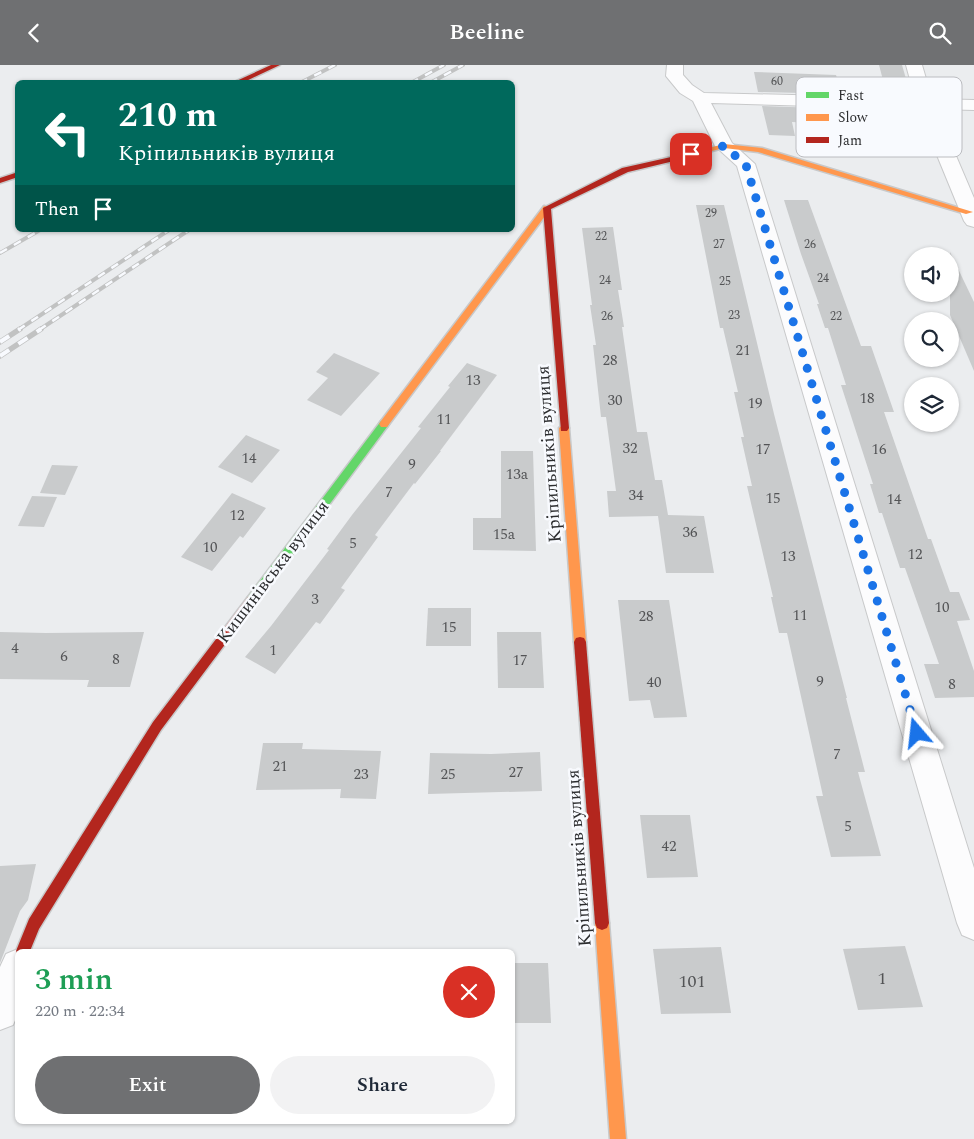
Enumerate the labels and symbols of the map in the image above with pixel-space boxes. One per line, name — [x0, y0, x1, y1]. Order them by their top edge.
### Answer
house number: 60 — [771, 72, 783, 91]
legend — [796, 77, 962, 157]
text: Fast — [838, 85, 864, 106]
text: Slow — [838, 107, 868, 128]
text: Jam — [838, 130, 862, 151]
pin — [670, 133, 712, 175]
house number: 29 — [705, 204, 717, 223]
house number: 22 — [595, 227, 607, 246]
house number: 27 — [713, 235, 725, 254]
house number: 26 — [804, 235, 816, 254]
house number: 24 — [817, 269, 829, 288]
house number: 24 — [599, 271, 611, 290]
house number: 25 — [719, 272, 731, 291]
house number: 23 — [728, 306, 740, 325]
house number: 26 — [601, 307, 613, 326]
house number: 22 — [830, 307, 842, 326]
house number: 21 — [735, 339, 751, 362]
house number: 28 — [602, 349, 618, 372]
street label: Кріпильників вулиця — [529, 364, 569, 544]
house number: 13 — [465, 369, 481, 392]
house number: 18 — [859, 387, 875, 410]
house number: 30 — [607, 389, 623, 412]
house number: 19 — [747, 392, 763, 415]
house number: 11 — [436, 408, 452, 431]
house number: 32 — [622, 437, 638, 460]
house number: 17 — [755, 438, 771, 461]
house number: 16 — [871, 438, 887, 461]
house number: 14 — [241, 447, 257, 470]
house number: 9 — [408, 453, 416, 476]
house number: 13а — [506, 463, 529, 486]
house number: 7 — [385, 481, 393, 504]
house number: 34 — [628, 484, 644, 507]
house number: 15 — [765, 487, 781, 510]
house number: 14 — [886, 488, 902, 511]
street label: Кишинівська вулиця — [210, 495, 336, 649]
house number: 12 — [229, 504, 245, 527]
house number: 36 — [682, 521, 698, 544]
house number: 15а — [493, 523, 516, 546]
house number: 5 — [349, 532, 357, 555]
house number: 10 — [202, 536, 218, 559]
house number: 12 — [907, 543, 923, 566]
house number: 13 — [780, 545, 796, 568]
house number: 3 — [311, 588, 319, 611]
house number: 10 — [934, 596, 950, 619]
house number: 11 — [792, 604, 808, 627]
house number: 28 — [638, 605, 654, 628]
house number: 15 — [441, 616, 457, 639]
house number: 4 — [11, 637, 19, 660]
house number: 1 — [269, 639, 277, 662]
house number: 6 — [60, 645, 68, 668]
house number: 8 — [112, 648, 120, 671]
house number: 17 — [512, 649, 528, 672]
house number: 9 — [816, 670, 824, 693]
house number: 40 — [646, 671, 662, 694]
house number: 8 — [948, 673, 956, 696]
position arrow — [890, 706, 942, 758]
house number: 7 — [833, 743, 841, 766]
house number: 21 — [272, 755, 288, 778]
house number: 27 — [508, 761, 524, 784]
house number: 23 — [353, 763, 369, 786]
house number: 25 — [440, 763, 456, 786]
street label: Кріпильників вулиця — [559, 768, 599, 948]
house number: 5 — [844, 815, 852, 838]
house number: 42 — [661, 835, 677, 858]
house number: 1 — [878, 965, 887, 992]
house number: 101 — [679, 968, 706, 995]

